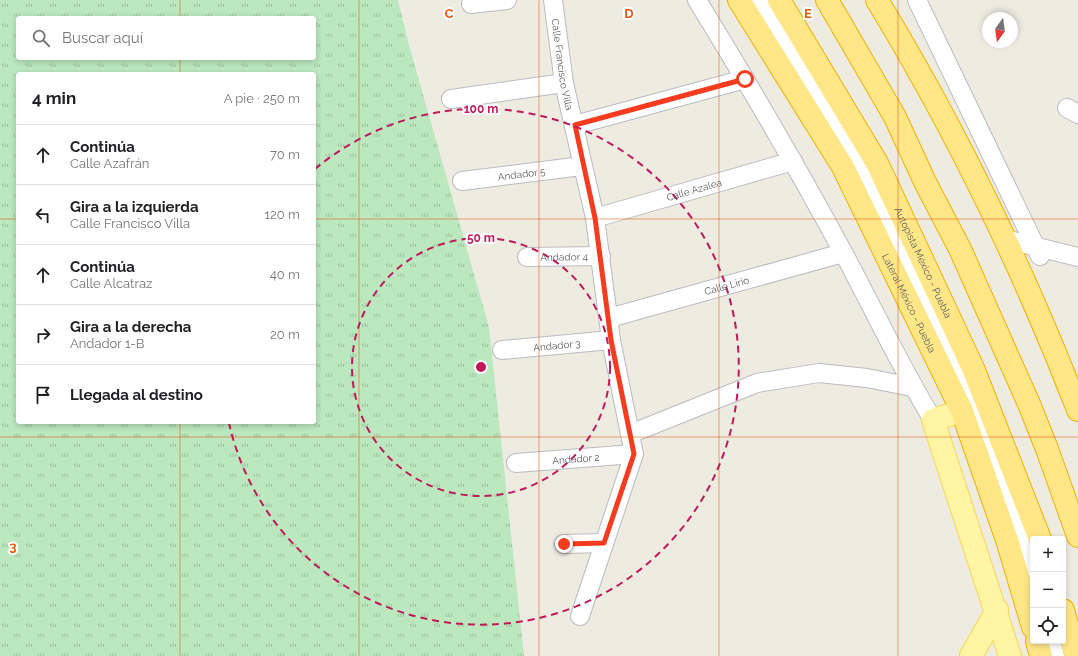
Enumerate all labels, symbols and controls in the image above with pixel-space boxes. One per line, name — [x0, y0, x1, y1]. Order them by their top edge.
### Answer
text: C — [445, 6, 454, 21]
text: D — [624, 6, 634, 21]
text: E — [804, 6, 812, 21]
north arrow — [982, 12, 1018, 48]
search box — [16, 16, 316, 60]
street label: Calle Francisco Villa — [550, 18, 575, 111]
icon: search — [30, 27, 52, 49]
text: Buscar aquí — [62, 29, 143, 47]
route start — [736, 70, 754, 88]
text: 4 min — [32, 88, 76, 108]
text: A pie · 250 m — [224, 91, 300, 106]
text: 100 m — [464, 102, 498, 116]
text: Continúa — [70, 138, 135, 156]
icon: ahead — [32, 144, 54, 166]
text: 70 m — [270, 147, 300, 162]
text: Calle Azafrán — [70, 156, 149, 171]
street label: Andador 5 — [497, 166, 547, 182]
street label: Calle Azalea — [665, 177, 723, 203]
text: Gira a la izquierda — [70, 198, 199, 216]
icon: left — [32, 204, 54, 226]
street label: Autopista México - Puebla — [892, 205, 954, 320]
text: 120 m — [264, 207, 300, 222]
text: Calle Francisco Villa — [70, 216, 190, 231]
text: 50 m — [467, 231, 495, 245]
street label: Andador 4 — [540, 251, 589, 263]
street label: Lateral México - Puebla — [880, 252, 938, 355]
text: Continúa — [70, 258, 135, 276]
icon: ahead — [32, 264, 54, 286]
text: 40 m — [270, 267, 300, 282]
street label: Calle Lirio — [703, 274, 750, 297]
text: Calle Alcatraz — [70, 276, 152, 291]
text: Gira a la derecha — [70, 318, 191, 336]
icon: right — [32, 324, 54, 346]
text: 20 m — [270, 327, 300, 342]
text: Andador 1-B — [70, 336, 145, 351]
street label: Andador 3 — [533, 338, 581, 353]
centre of rings — [474, 360, 488, 374]
icon: arrive — [32, 384, 54, 406]
text: Llegada al destino — [70, 386, 203, 404]
street label: Andador 2 — [552, 452, 600, 466]
route end — [555, 535, 573, 553]
map controls — [1030, 536, 1066, 644]
button: + — [1030, 536, 1066, 572]
text: 3 — [9, 539, 17, 554]
button: − — [1030, 572, 1066, 608]
button: locate — [1030, 608, 1066, 644]

